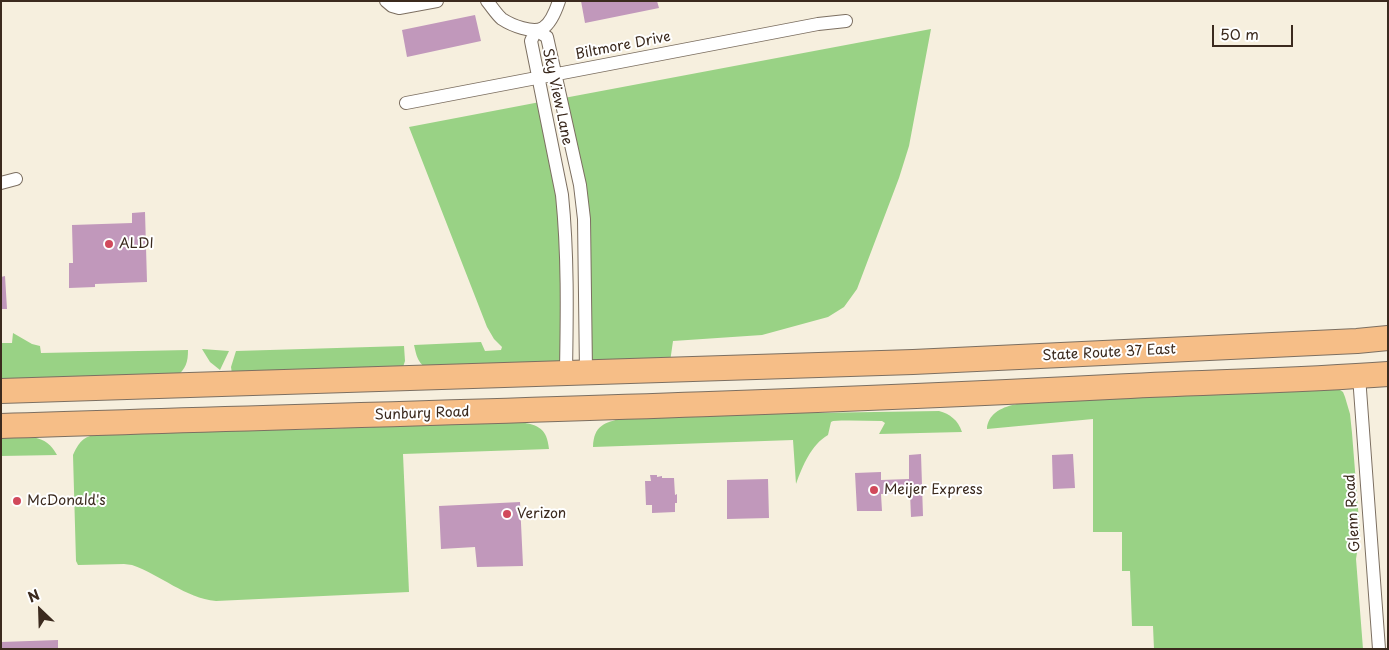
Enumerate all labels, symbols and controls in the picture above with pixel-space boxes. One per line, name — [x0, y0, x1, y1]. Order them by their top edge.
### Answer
scale bar — [1214, 15, 1295, 47]
text: 50 m — [1220, 22, 1259, 45]
street label: Biltmore Drive — [574, 29, 672, 63]
street label: Sky View Lane — [539, 47, 575, 147]
place label: ALDI — [119, 236, 154, 252]
marker: ALDI — [103, 238, 115, 250]
street label: State Route 37 East — [1042, 341, 1176, 365]
street label: Sunbury Road — [374, 404, 470, 424]
street label: Glenn Road — [1342, 473, 1364, 553]
place label: Meijer Express — [884, 482, 983, 498]
marker: Meijer Express — [868, 484, 880, 496]
place label: McDonald's — [27, 493, 106, 509]
marker: McDonald's — [11, 495, 23, 507]
place label: Verizon — [517, 506, 566, 522]
marker: Verizon — [501, 508, 513, 520]
text: N — [24, 584, 43, 608]
north arrow — [15, 585, 65, 635]

